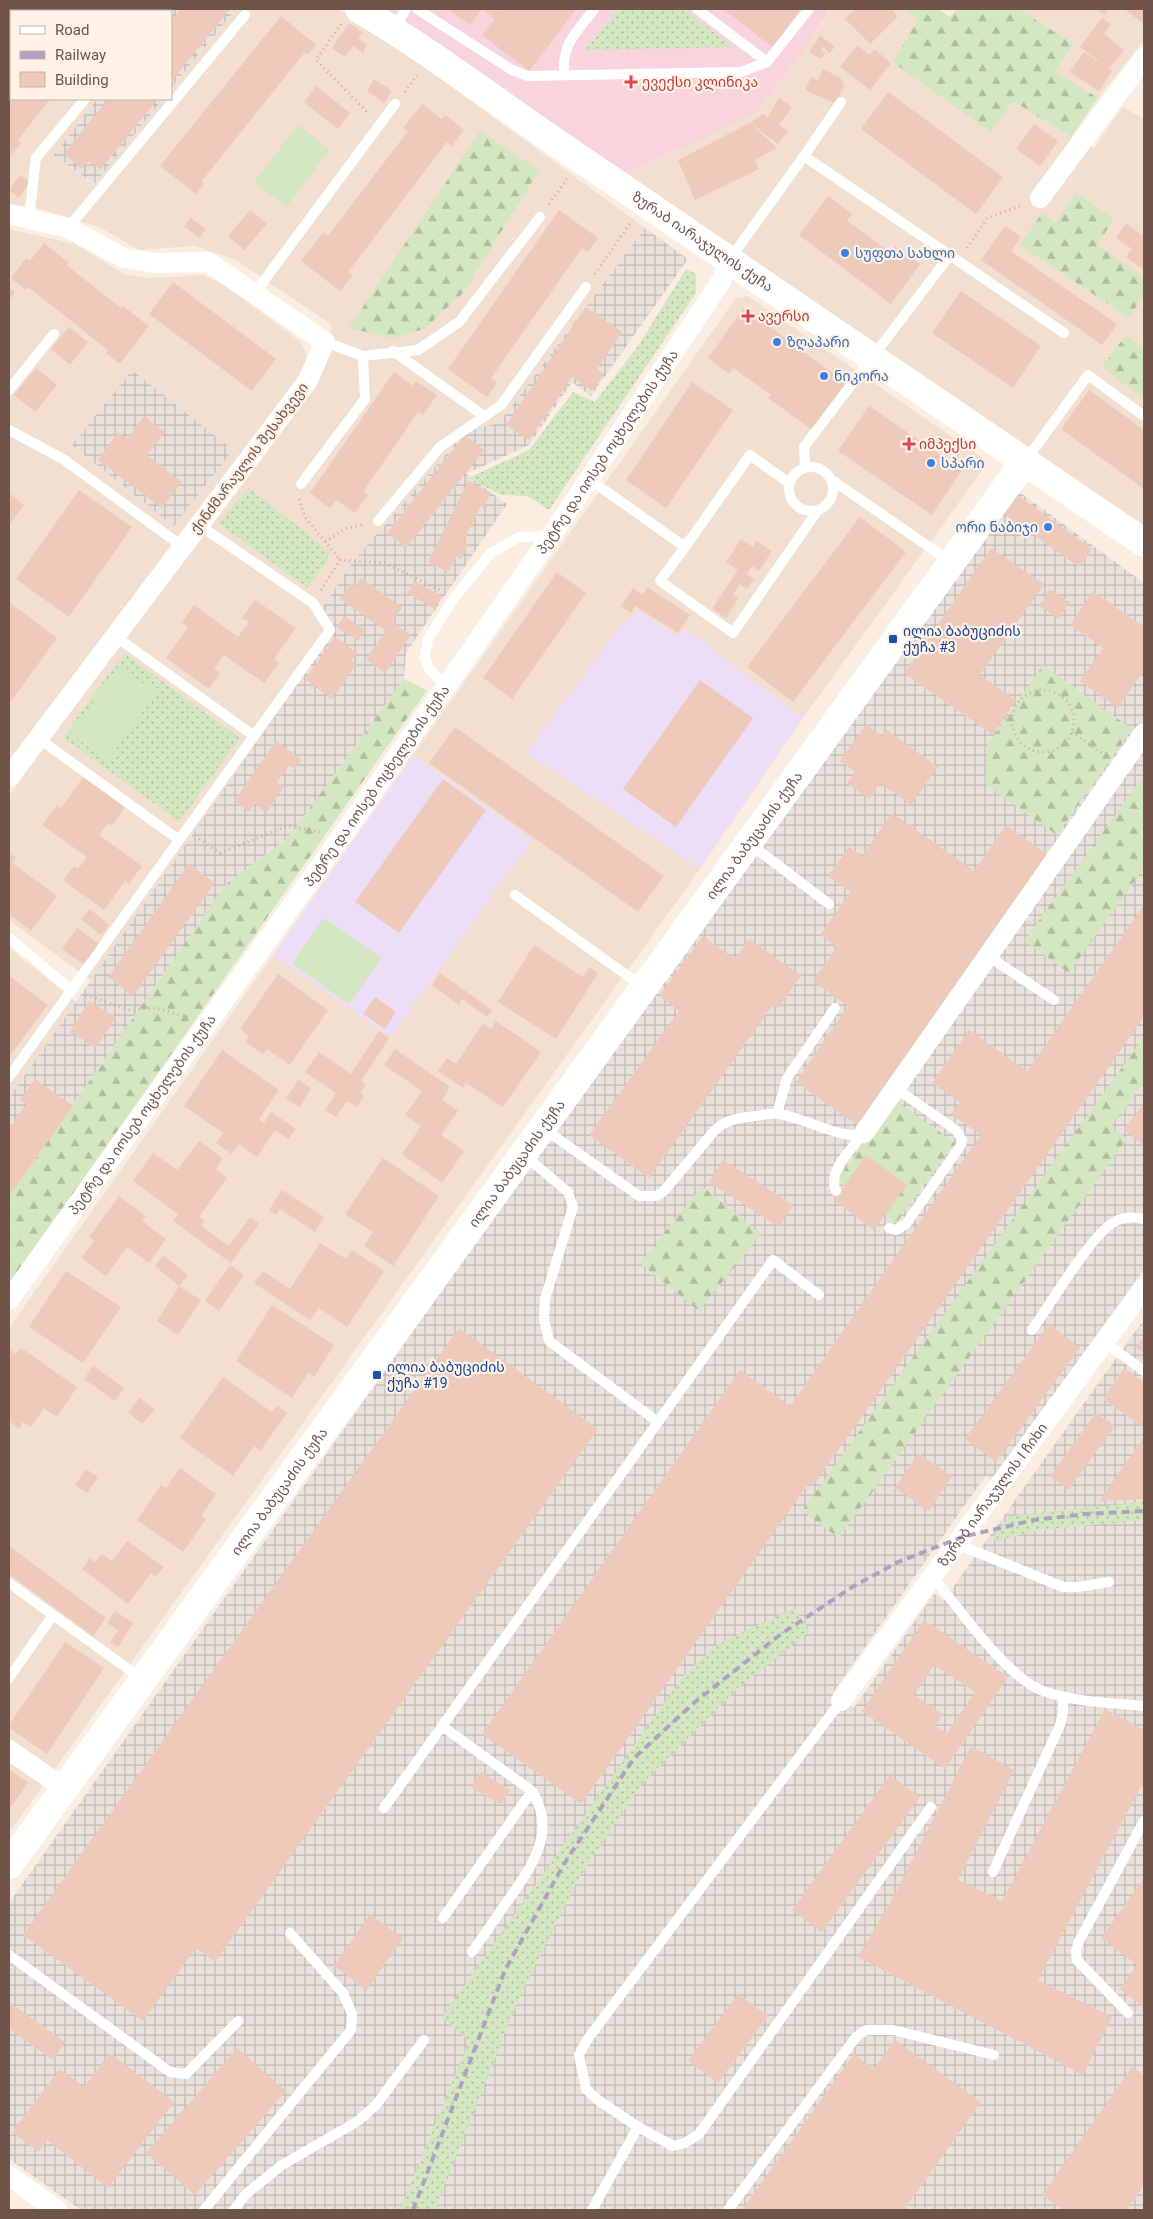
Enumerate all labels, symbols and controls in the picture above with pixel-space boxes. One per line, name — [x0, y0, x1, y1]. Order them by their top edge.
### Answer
legend — [10, 10, 172, 100]
text: Road — [55, 21, 89, 39]
text: Railway — [55, 46, 106, 64]
text: Building — [55, 71, 109, 89]
place label: ევექსი კლინიკა — [642, 74, 758, 91]
marker: ევექსი კლინიკა — [624, 75, 638, 89]
street label: ზურაბ იარაჯულის ქუჩა — [629, 188, 776, 295]
place label: სუფთა სახლი — [855, 245, 955, 262]
marker: სუფთა სახლი — [839, 247, 851, 259]
place label: ავერსი — [758, 308, 810, 325]
marker: ავერსი — [742, 310, 754, 322]
place label: ზღაპარი — [787, 334, 850, 351]
marker: ზღაპარი — [771, 336, 783, 348]
street label: პეტრე და იოსებ ოცხელების ქუჩა — [533, 347, 681, 557]
place label: ნიკორა — [834, 368, 889, 385]
marker: ნიკორა — [818, 370, 830, 382]
street label: ქინძმარაულის შესახვევი — [187, 379, 312, 537]
place label: იმპექსი — [919, 436, 976, 453]
marker: იმპექსი — [903, 438, 915, 450]
place label: სპარი — [941, 455, 984, 471]
marker: სპარი — [925, 457, 937, 469]
place label: ორი ნაბიჯი — [955, 519, 1038, 536]
marker: ორი ნაბიჯი — [1042, 521, 1054, 533]
place label: ილია ბაბუციძის ქუჩა #3 — [903, 623, 1021, 656]
marker: ილია ბაბუციძის ქუჩა #3 — [887, 633, 899, 645]
street label: პეტრე და იოსებ ოცხელების ქუჩა — [300, 682, 453, 890]
street label: ილია ბაბუცაძის ქუჩა — [703, 768, 806, 902]
street label: პეტრე და იოსებ ოცხელების ქუჩა — [65, 1012, 219, 1218]
street label: ილია ბაბუცაძის ქუჩა — [465, 1097, 568, 1230]
place label: ილია ბაბუციძის ქუჩა #19 — [387, 1359, 505, 1392]
marker: ილია ბაბუციძის ქუჩა #19 — [371, 1369, 383, 1381]
street label: ზურაბ იარაჯულის I ჩიხი — [935, 1420, 1050, 1569]
street label: ილია ბაბუცაძის ქუჩა — [228, 1425, 331, 1558]

